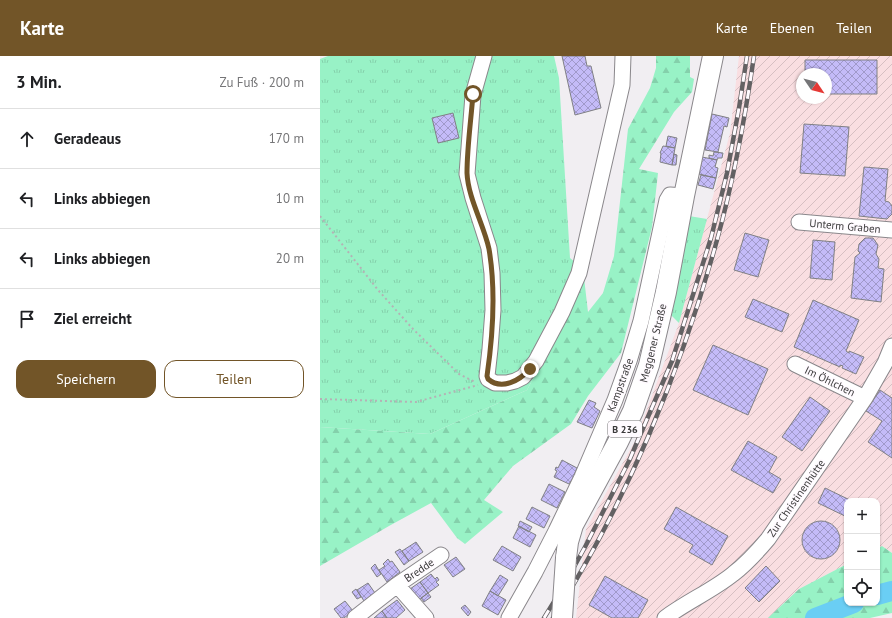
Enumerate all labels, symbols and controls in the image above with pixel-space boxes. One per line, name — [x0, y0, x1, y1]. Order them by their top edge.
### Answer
text: Karte — [20, 16, 64, 40]
text: Karte — [716, 19, 748, 37]
text: Ebenen — [770, 19, 814, 37]
text: Teilen — [836, 19, 872, 37]
north arrow — [796, 68, 832, 104]
text: 3 Min. — [16, 71, 62, 93]
text: Zu Fuß · 200 m — [220, 74, 304, 91]
route start — [464, 85, 482, 103]
icon: ahead — [16, 128, 38, 150]
text: Geradeaus — [54, 129, 121, 148]
text: 170 m — [269, 130, 304, 147]
icon: left — [16, 188, 38, 210]
text: Links abbiegen — [54, 189, 150, 208]
text: 10 m — [276, 190, 304, 207]
street label: Unterm Graben — [809, 216, 881, 236]
icon: left — [16, 248, 38, 270]
text: Links abbiegen — [54, 249, 150, 268]
text: 20 m — [276, 250, 304, 267]
street label: Meggener Straße — [636, 302, 670, 384]
icon: arrive — [16, 308, 38, 330]
text: Ziel erreicht — [54, 309, 132, 328]
street label: Kampstraße — [604, 356, 636, 414]
button: Speichern — [16, 360, 156, 398]
button: Teilen — [164, 360, 304, 398]
route end — [521, 360, 539, 378]
street label: Im Öhlchen — [802, 363, 858, 399]
road number: B 236 — [608, 421, 642, 437]
street label: Zur Christinenhütte — [764, 456, 828, 539]
map controls — [844, 498, 880, 606]
button: + — [844, 498, 880, 534]
button: − — [844, 534, 880, 570]
street label: Bredde — [401, 555, 437, 585]
button: locate — [844, 570, 880, 606]

